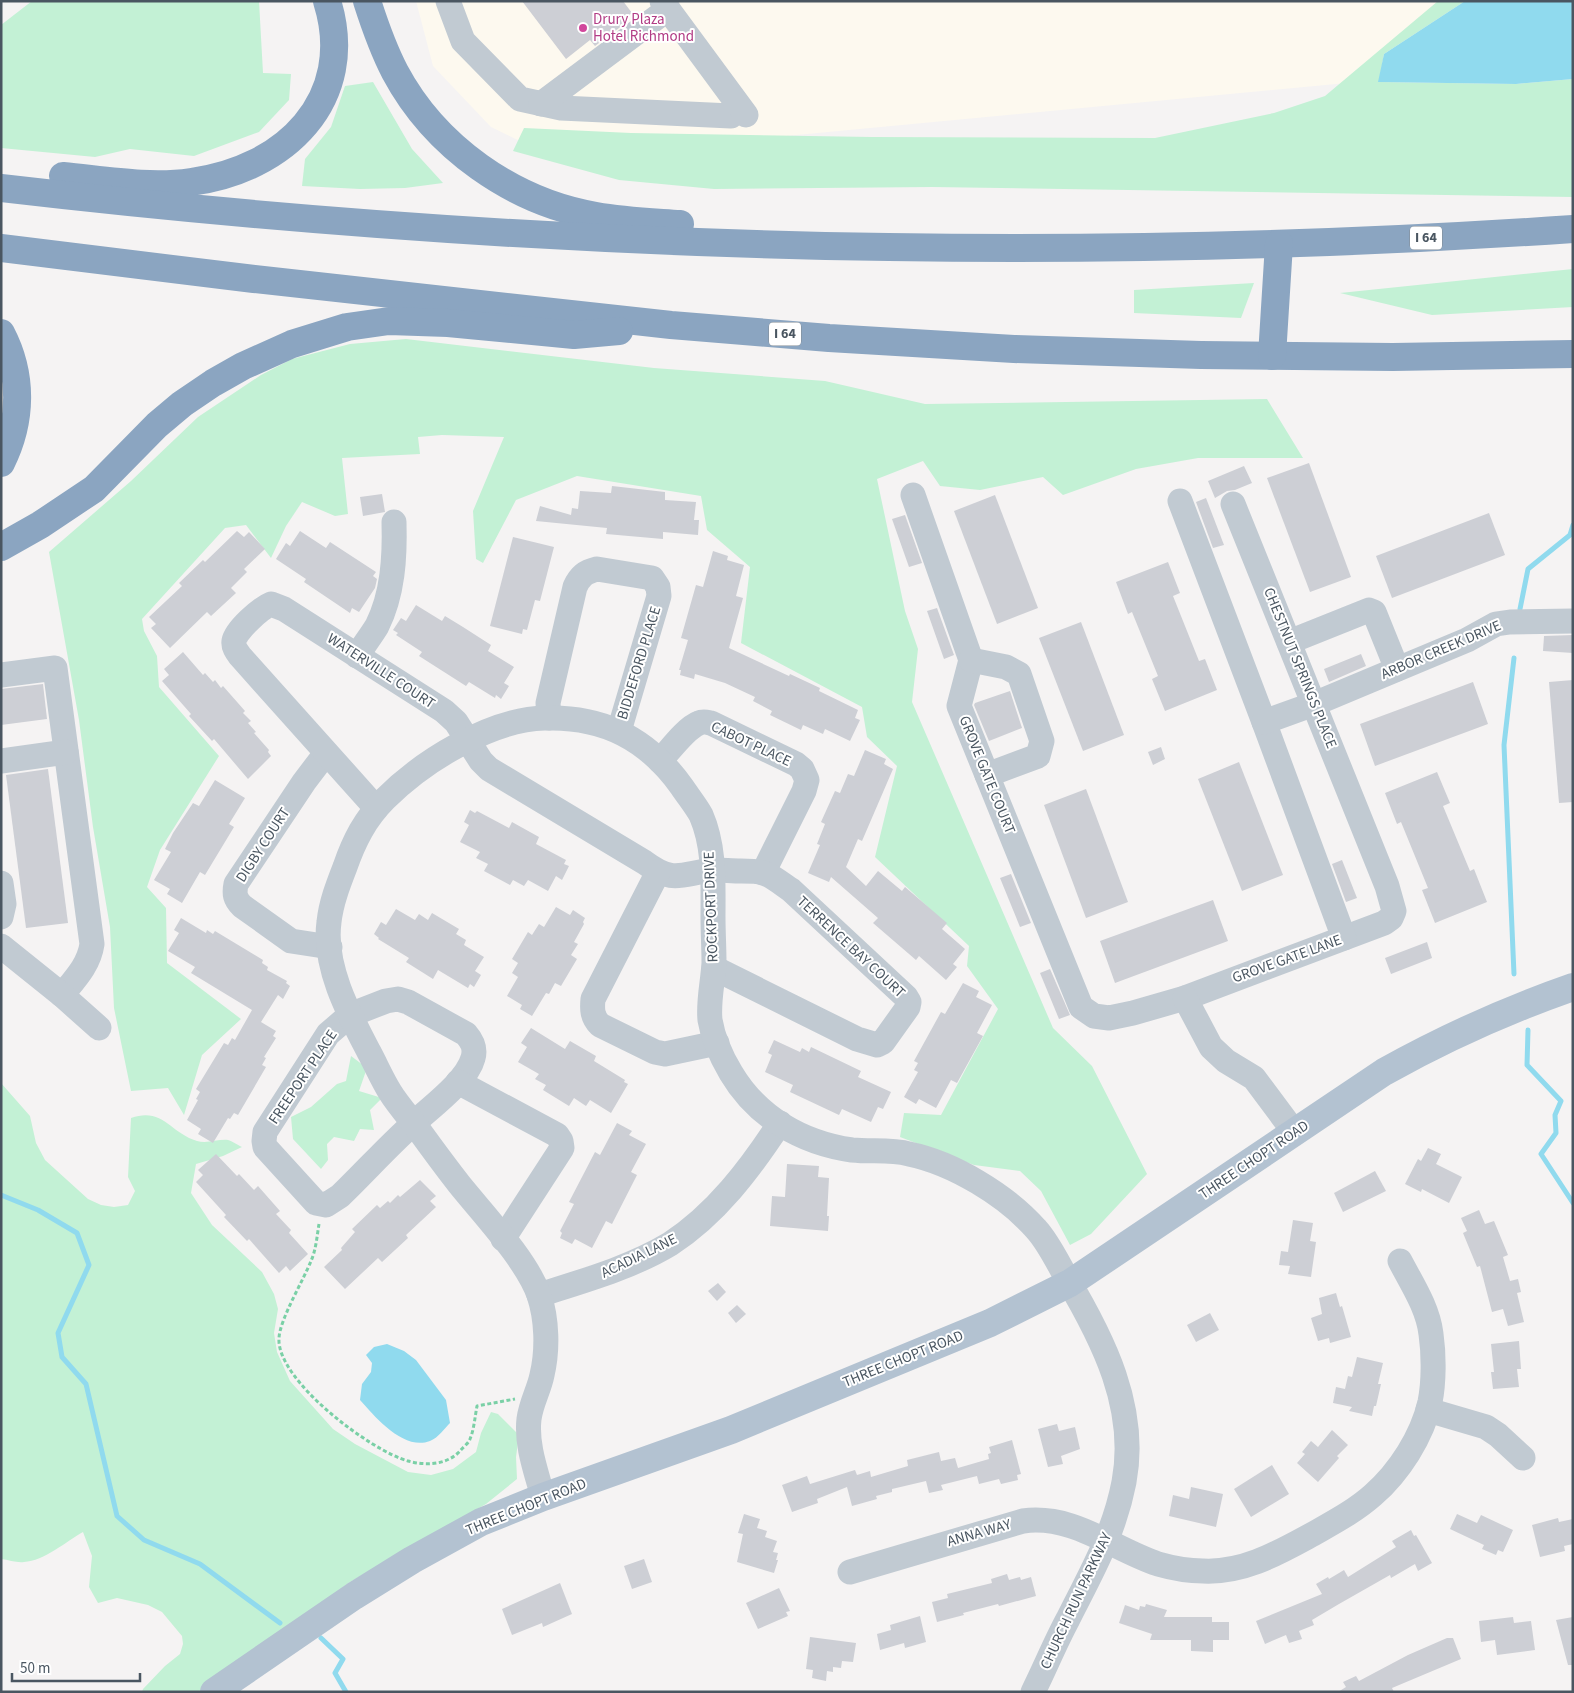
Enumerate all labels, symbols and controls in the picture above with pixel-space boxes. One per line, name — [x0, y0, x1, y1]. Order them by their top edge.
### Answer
place label: Drury Plaza Hotel Richmond — [593, 9, 694, 47]
marker: Drury Plaza Hotel Richmond — [577, 22, 589, 34]
road number: I 64 — [1410, 227, 1442, 250]
road number: I 64 — [769, 322, 801, 346]
street label: CHESTNUT SPRINGS PLACE — [1258, 584, 1342, 752]
street label: BIDDEFORD PLACE — [612, 604, 666, 722]
street label: ARBOR CREEK DRIVE — [1378, 615, 1505, 685]
street label: WATERVILLE COURT — [323, 628, 439, 714]
street label: GROVE GATE COURT — [954, 713, 1020, 837]
street label: CABOT PLACE — [707, 716, 795, 772]
street label: DIGBY COURT — [231, 804, 295, 886]
street label: ROCKPORT DRIVE — [699, 851, 723, 963]
street label: TERRENCE BAY COURT — [792, 891, 910, 1003]
street label: GROVE GATE LANE — [1229, 929, 1345, 988]
street label: FREEPORT PLACE — [264, 1026, 342, 1128]
street label: THREE CHOPT ROAD — [1195, 1115, 1313, 1205]
street label: ACADIA LANE — [597, 1229, 681, 1283]
street label: THREE CHOPT ROAD — [840, 1325, 966, 1393]
street label: THREE CHOPT ROAD — [463, 1473, 589, 1541]
street label: ANNA WAY — [945, 1514, 1014, 1552]
street label: CHURCH RUN PARKWAY — [1035, 1528, 1117, 1673]
scale bar — [12, 1650, 140, 1682]
text: 50 m — [20, 1658, 50, 1679]

